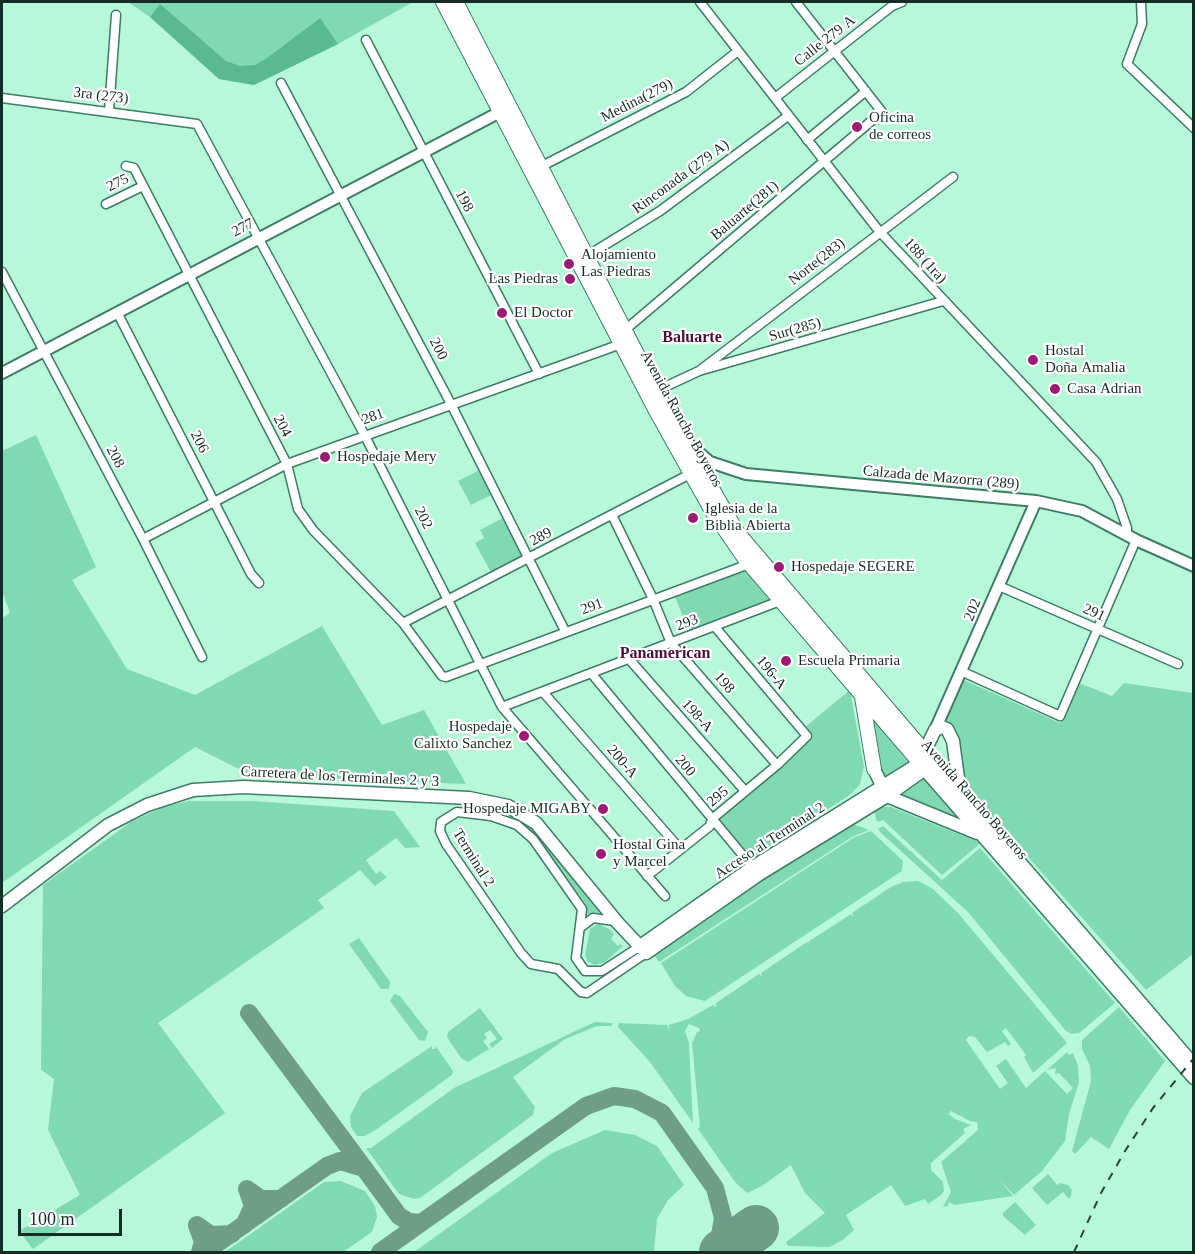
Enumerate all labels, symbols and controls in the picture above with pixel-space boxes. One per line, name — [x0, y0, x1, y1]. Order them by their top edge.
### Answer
street label: Calle 279 A — [791, 12, 859, 70]
street label: Medina(279) — [598, 75, 676, 127]
street label: 3ra (273) — [72, 84, 130, 108]
place label: Oficina de correos — [869, 109, 931, 144]
marker: Oficina de correos — [850, 120, 864, 134]
street label: Rinconada (279 A) — [629, 136, 733, 218]
street label: 275 — [104, 170, 132, 196]
street label: Baluarte(281) — [707, 177, 783, 245]
street label: 198 — [451, 187, 477, 215]
street label: 277 — [229, 215, 257, 241]
street label: Norte(283) — [785, 234, 849, 290]
street label: 188 (1ra) — [900, 234, 950, 288]
place label: Alojamiento Las Piedras — [581, 246, 656, 281]
marker: Alojamiento Las Piedras — [562, 257, 576, 271]
place label: Las Piedras — [488, 270, 558, 288]
marker: Las Piedras — [563, 272, 577, 286]
place label: El Doctor — [514, 304, 573, 322]
marker: El Doctor — [495, 306, 509, 320]
street label: Sur(285) — [767, 314, 823, 346]
district label: Baluarte — [662, 328, 722, 348]
street label: 200 — [425, 335, 451, 363]
place label: Hostal Doña Amalia — [1045, 342, 1125, 377]
street label: Avenida Rancho Boyeros — [636, 348, 726, 490]
marker: Hostal Doña Amalia — [1026, 353, 1040, 367]
place label: Casa Adrian — [1067, 380, 1142, 398]
marker: Casa Adrian — [1048, 382, 1062, 396]
street label: 281 — [359, 405, 387, 429]
street label: 204 — [269, 412, 295, 440]
street label: 206 — [186, 428, 212, 456]
street label: 208 — [102, 443, 128, 471]
place label: Hospedaje Mery — [337, 448, 437, 466]
marker: Hospedaje Mery — [318, 450, 332, 464]
street label: Calzada de Mazorra (289) — [862, 462, 1020, 494]
place label: Iglesia de la Biblia Abierta — [705, 500, 790, 535]
street label: 202 — [410, 504, 436, 532]
marker: Iglesia de la Biblia Abierta — [686, 511, 700, 525]
street label: 289 — [527, 524, 555, 550]
place label: Hospedaje SEGERE — [791, 558, 915, 576]
marker: Hospedaje SEGERE — [772, 560, 786, 574]
street label: 291 — [578, 595, 606, 619]
street label: 202 — [960, 596, 986, 624]
street label: 291 — [1080, 600, 1108, 626]
street label: 293 — [673, 611, 701, 635]
district label: Panamerican — [620, 644, 710, 664]
place label: Escuela Primaria — [798, 652, 900, 670]
street label: 196-A — [752, 653, 790, 693]
marker: Escuela Primaria — [779, 654, 793, 668]
street label: 198 — [710, 669, 738, 697]
street label: 198-A — [677, 696, 717, 736]
place label: Hospedaje Calixto Sanchez — [414, 718, 512, 753]
marker: Hospedaje Calixto Sanchez — [517, 729, 531, 743]
street label: Avenida Rancho Boyeros — [917, 736, 1031, 864]
street label: 200-A — [603, 742, 641, 782]
street label: 200 — [671, 752, 699, 780]
street label: Carretera de los Terminales 2 y 3 — [240, 763, 440, 791]
street label: 295 — [704, 783, 732, 811]
street label: Acceso al Terminal 2 — [712, 799, 828, 883]
place label: Hospedaje MIGABY — [463, 800, 591, 818]
marker: Hospedaje MIGABY — [596, 802, 610, 816]
street label: Terminal 2 — [448, 826, 498, 890]
place label: Hostal Gina y Marcel — [613, 836, 685, 871]
marker: Hostal Gina y Marcel — [594, 847, 608, 861]
scale bar — [21, 1197, 124, 1235]
text: 100 m — [29, 1209, 75, 1229]

